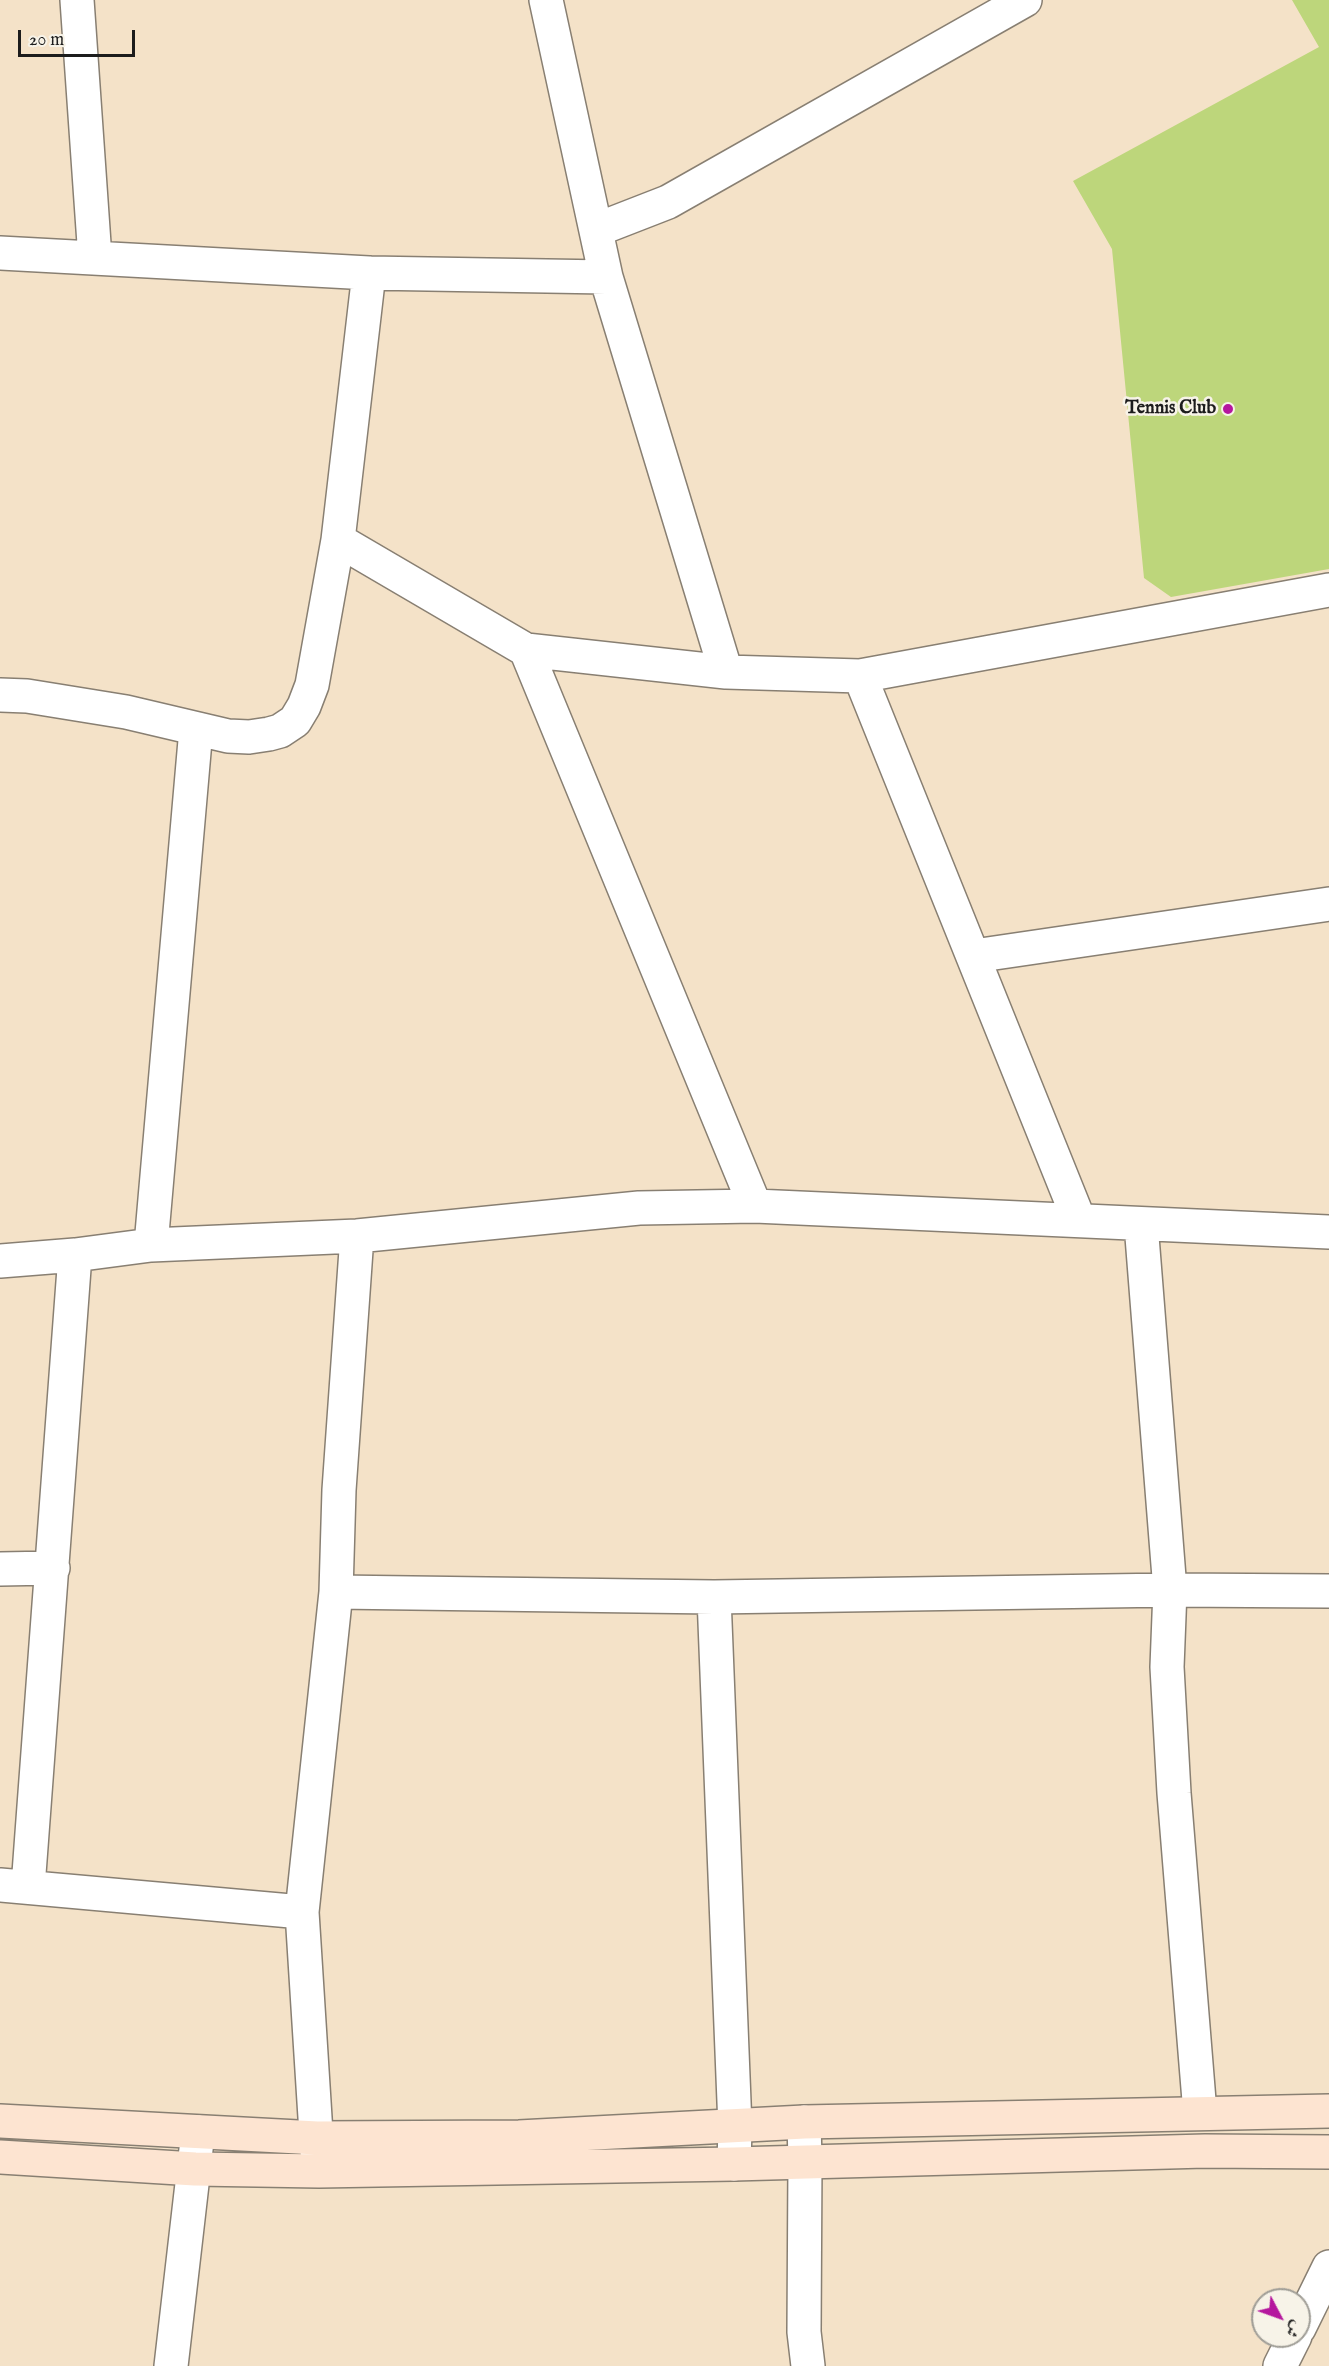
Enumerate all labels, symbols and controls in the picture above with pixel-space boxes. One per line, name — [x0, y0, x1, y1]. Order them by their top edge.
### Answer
scale bar — [21, 18, 138, 56]
text: 20 m — [29, 29, 64, 52]
place label: Tennis Club — [1125, 398, 1216, 420]
marker: Tennis Club — [1221, 402, 1235, 416]
north arrow — [1251, 2288, 1311, 2348]
text: ش — [1280, 2316, 1306, 2341]

